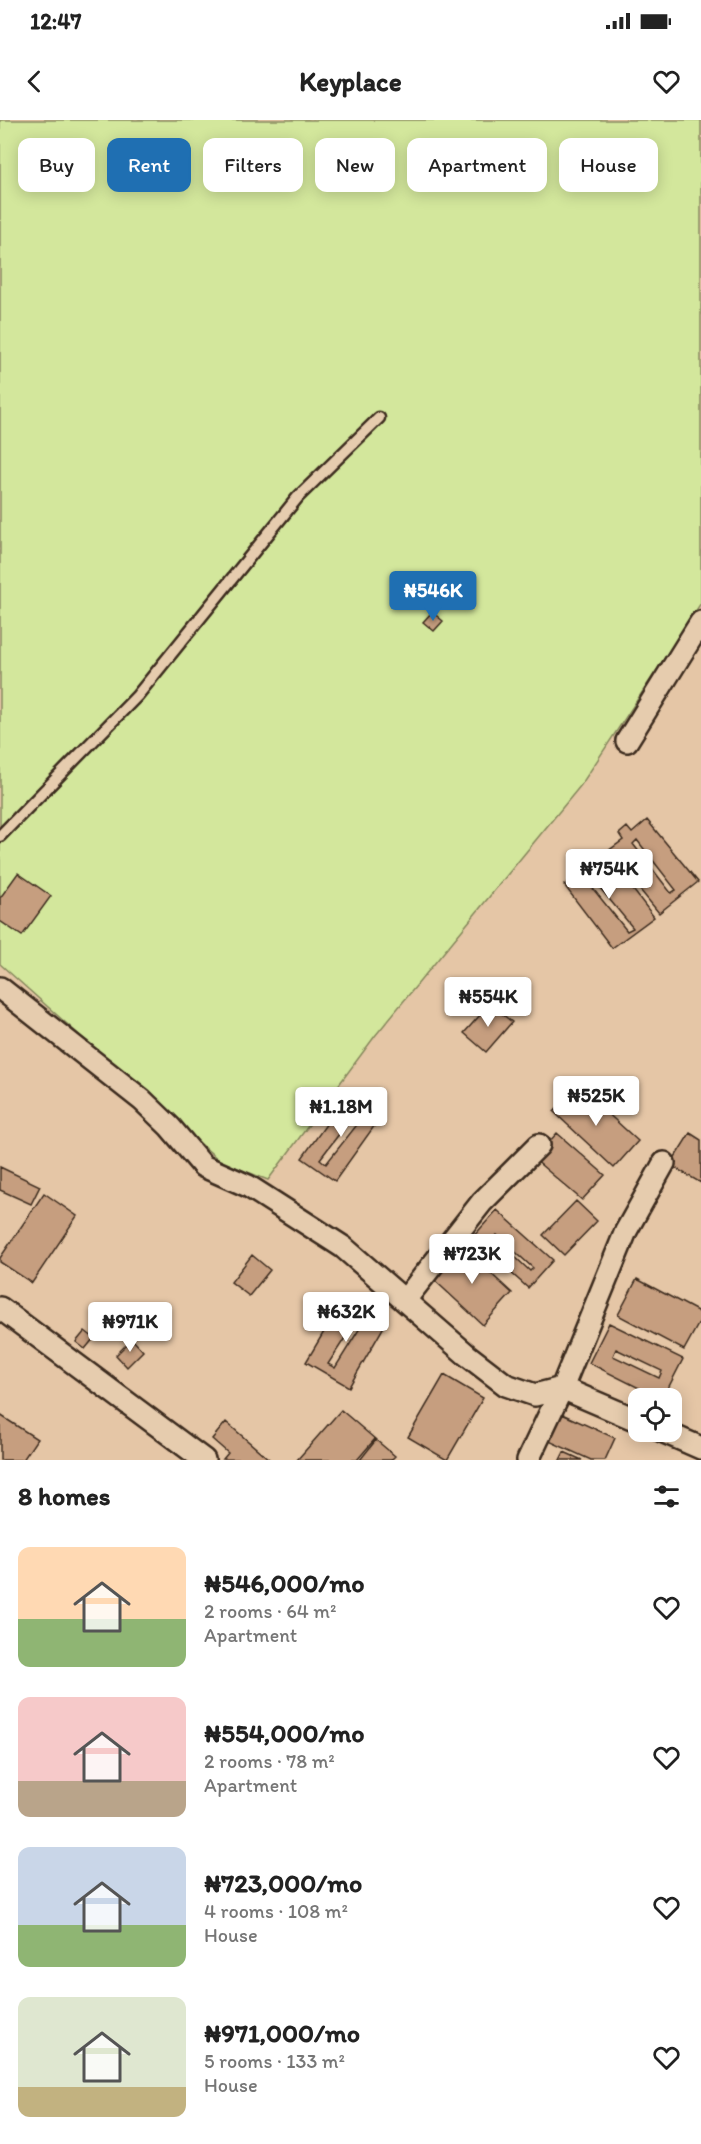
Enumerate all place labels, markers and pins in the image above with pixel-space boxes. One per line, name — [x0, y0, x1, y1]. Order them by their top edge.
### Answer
pin: ₦546K — [391, 571, 475, 622]
pin: ₦754K — [567, 849, 651, 900]
pin: ₦554K — [446, 977, 530, 1028]
pin: ₦525K — [554, 1076, 638, 1127]
pin: ₦1.18M — [292, 1087, 390, 1138]
pin: ₦723K — [430, 1234, 514, 1285]
pin: ₦632K — [304, 1292, 388, 1343]
pin: ₦971K — [88, 1302, 172, 1353]

